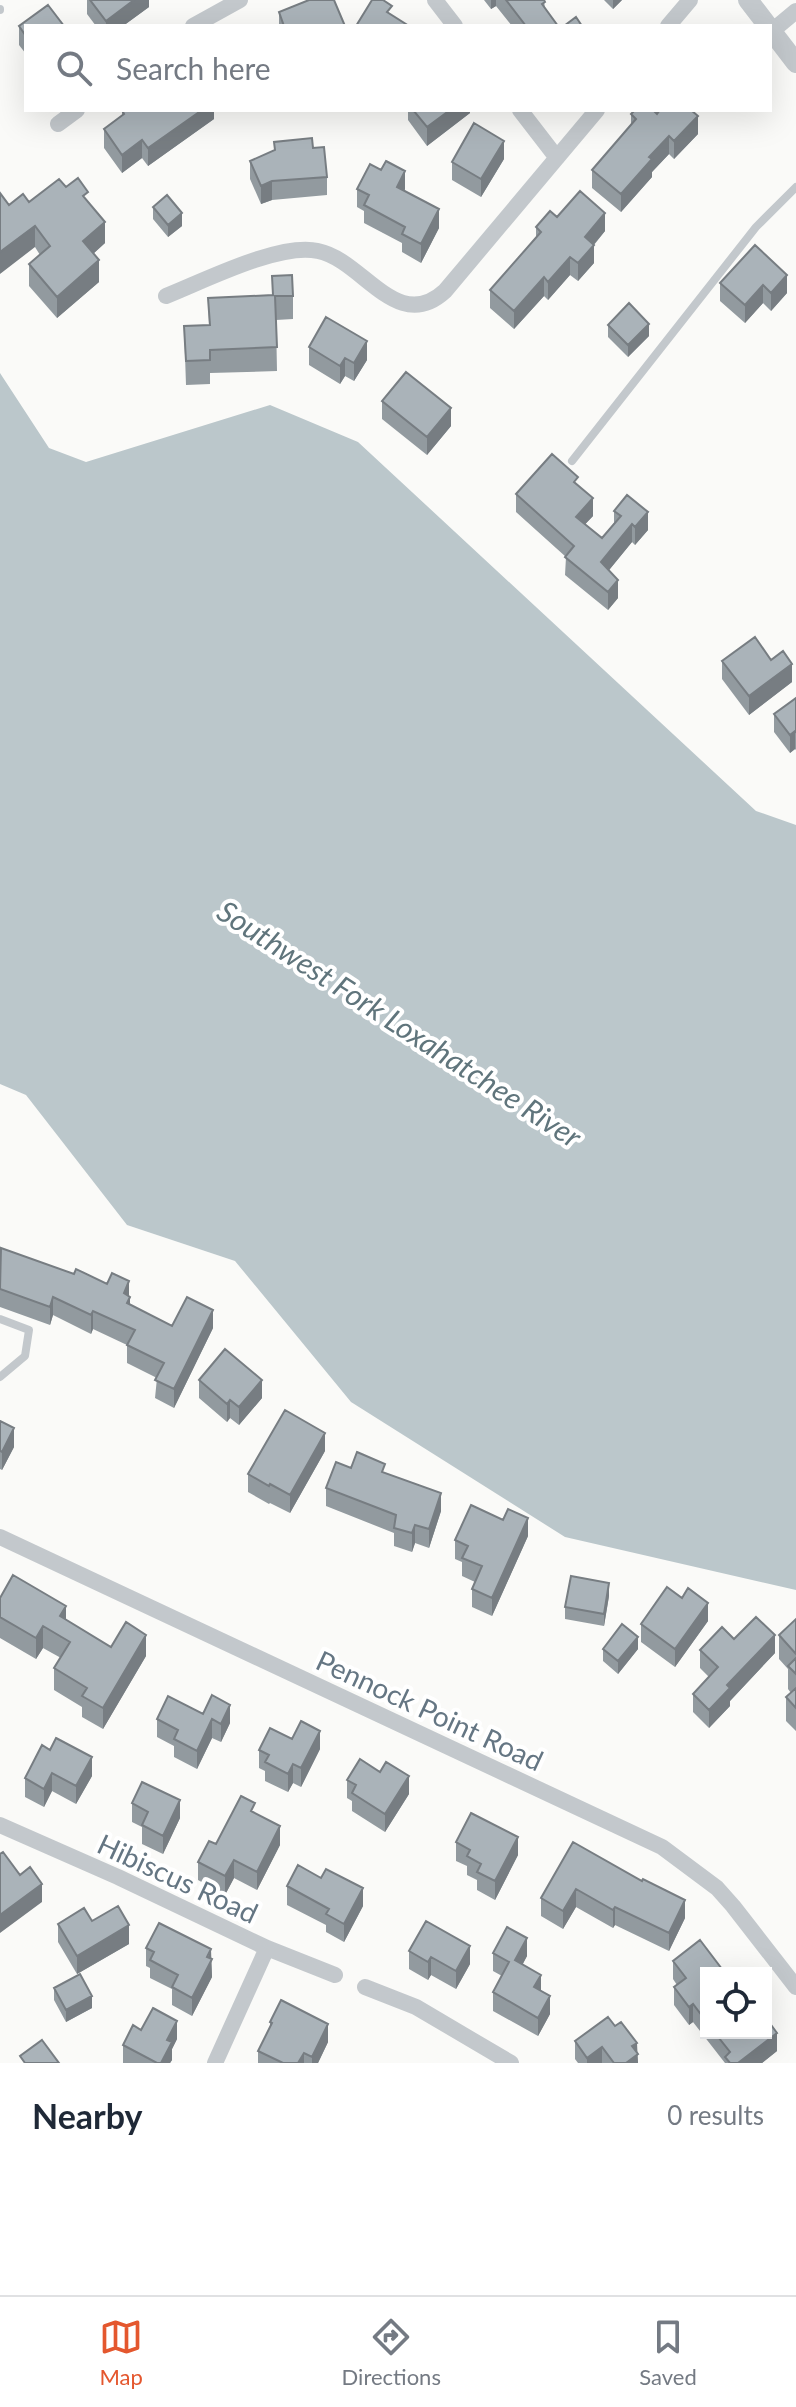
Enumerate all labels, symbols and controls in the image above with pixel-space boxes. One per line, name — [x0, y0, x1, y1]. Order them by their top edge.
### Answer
search box — [24, 24, 772, 112]
icon: search — [52, 46, 96, 90]
text: Search here — [116, 50, 271, 86]
water label: Southwest Fork Loxahatchee River — [211, 892, 589, 1155]
street label: Pennock Point Road — [311, 1643, 549, 1777]
street label: Hibiscus Road — [93, 1826, 263, 1930]
map controls — [700, 1967, 772, 2039]
button: locate — [700, 1967, 772, 2039]
text: Nearby — [32, 2095, 143, 2136]
text: 0 results — [667, 2099, 764, 2131]
tab: Map — [99, 2315, 143, 2390]
tab: Directions — [342, 2315, 441, 2390]
tab: Saved — [639, 2315, 697, 2390]

